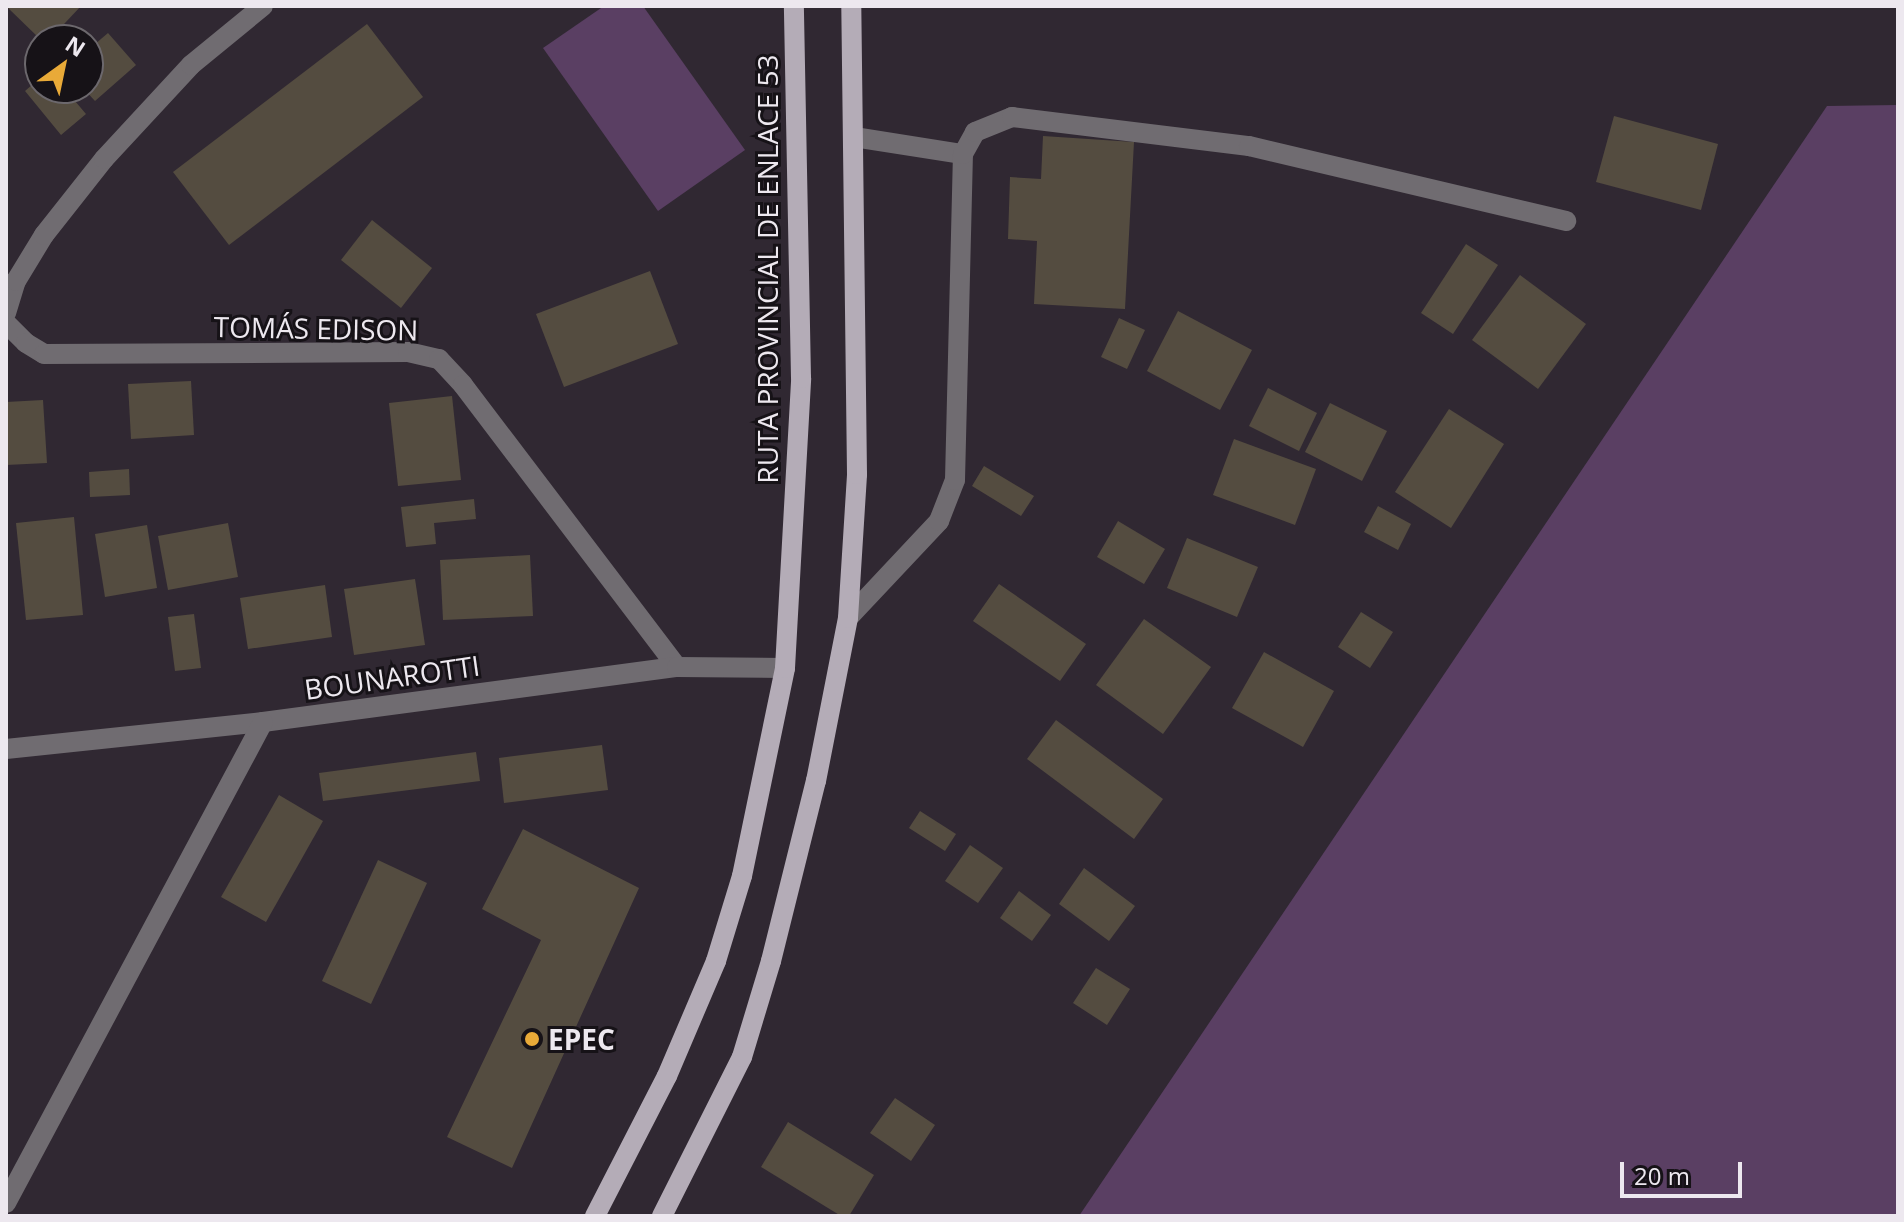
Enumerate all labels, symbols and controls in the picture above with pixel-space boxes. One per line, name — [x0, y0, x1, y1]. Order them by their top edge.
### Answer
north arrow — [24, 24, 104, 104]
text: N — [60, 28, 92, 63]
street label: RUTA PROVINCIAL DE ENLACE 53 — [750, 54, 784, 484]
street label: TOMÁS EDISON — [213, 309, 419, 347]
street label: BOUNAROTTI — [302, 648, 482, 706]
place label: EPEC — [548, 1022, 615, 1056]
marker: EPEC — [523, 1030, 541, 1048]
scale bar — [1624, 1146, 1746, 1196]
text: 20 m — [1634, 1159, 1690, 1192]

